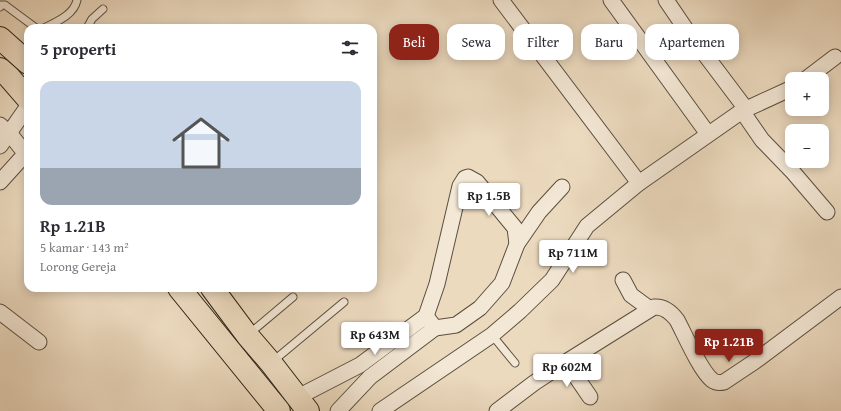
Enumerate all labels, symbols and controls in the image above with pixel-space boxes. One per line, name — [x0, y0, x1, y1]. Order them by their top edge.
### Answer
chip: Beli — [389, 24, 439, 60]
chip: Sewa — [447, 24, 505, 60]
chip: Filter — [513, 24, 573, 60]
chip: Baru — [581, 24, 637, 60]
chip: Apartemen — [645, 24, 739, 60]
text: 5 properti — [40, 36, 116, 61]
icon: filters — [339, 37, 361, 59]
map controls — [785, 72, 829, 168]
button: + — [785, 72, 829, 116]
icon: home — [165, 107, 237, 179]
button: − — [785, 124, 829, 168]
pin: Rp 1.5B — [452, 183, 526, 217]
text: Rp 1.5B — [467, 186, 511, 205]
text: Rp 1.21B — [40, 213, 106, 238]
text: 5 kamar · 143 m² — [40, 238, 129, 257]
pin: Rp 711M — [536, 240, 610, 274]
text: Rp 711M — [548, 243, 598, 262]
text: Lorong Gereja — [40, 257, 116, 276]
pin: Rp 643M — [338, 322, 412, 356]
text: Rp 643M — [350, 325, 400, 344]
pin: Rp 1.21B — [688, 329, 770, 363]
text: Rp 1.21B — [704, 332, 754, 351]
pin: Rp 602M — [530, 354, 604, 388]
text: Rp 602M — [542, 357, 592, 376]

